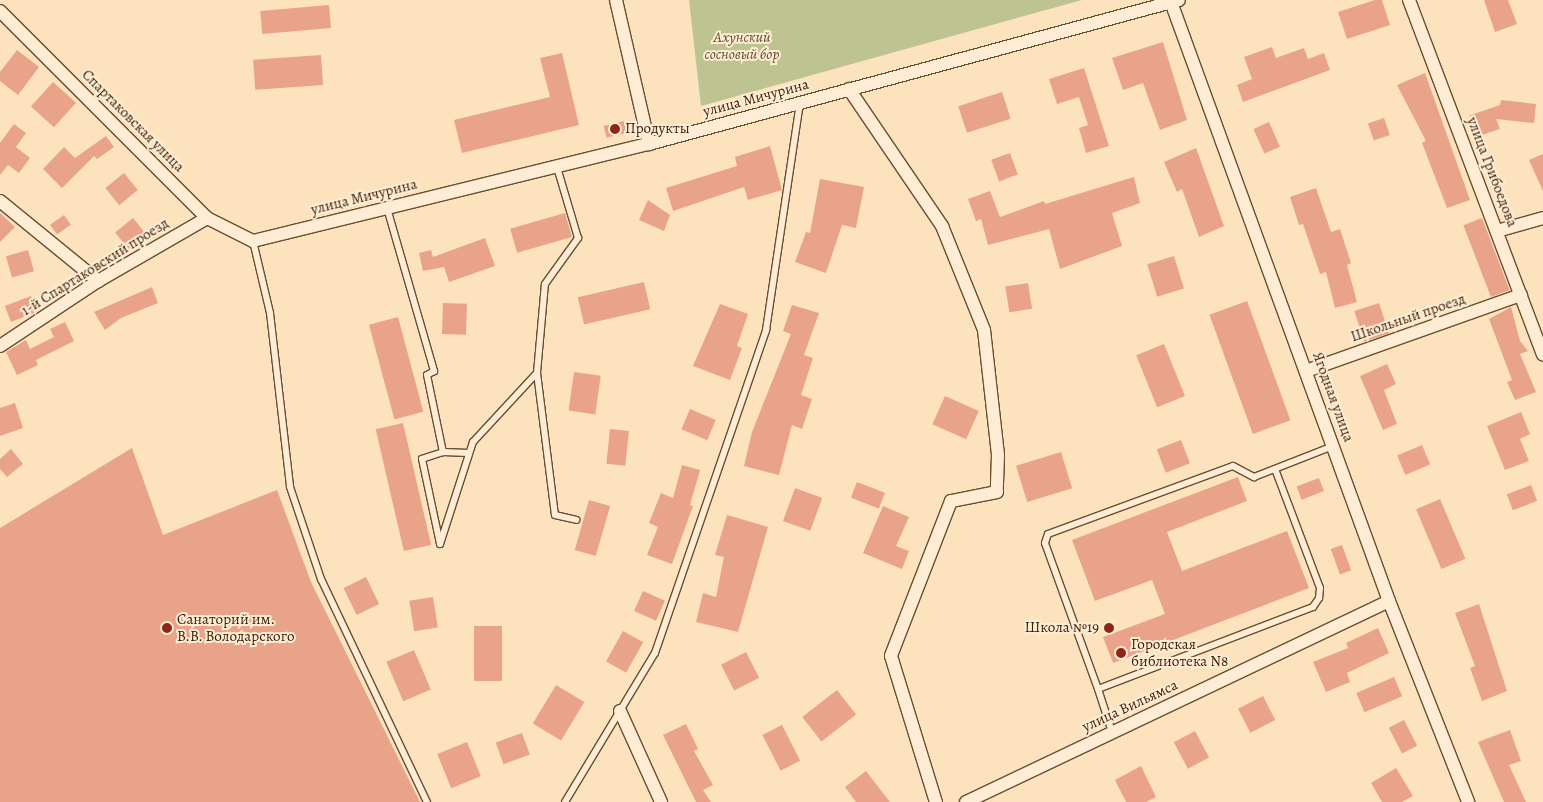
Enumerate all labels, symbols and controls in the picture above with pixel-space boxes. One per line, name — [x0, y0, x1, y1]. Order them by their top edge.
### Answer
park label: Ахунский сосновый бор — [705, 28, 779, 63]
street label: Спартаковская улица — [78, 66, 188, 176]
street label: улица Мичурина — [701, 75, 811, 121]
street label: улица Грибоедова — [1463, 115, 1521, 229]
place label: Продукты — [625, 120, 690, 138]
marker: Продукты — [609, 123, 621, 135]
street label: улица Мичурина — [309, 175, 419, 219]
street label: 1-й Спартаковский проезд — [18, 214, 172, 320]
street label: Школьный проезд — [1348, 290, 1468, 346]
street label: Ягодная улица — [1308, 350, 1358, 444]
place label: Санаторий им. В.В. Володарского — [177, 610, 295, 645]
place label: Школа №19 — [1025, 619, 1099, 637]
marker: Санаторий им. В.В. Володарского — [161, 622, 173, 634]
marker: Школа №19 — [1103, 622, 1115, 634]
place label: Городская библиотека N8 — [1131, 635, 1228, 670]
marker: Городская библиотека N8 — [1115, 647, 1127, 659]
street label: улица Вильямса — [1079, 676, 1181, 736]

